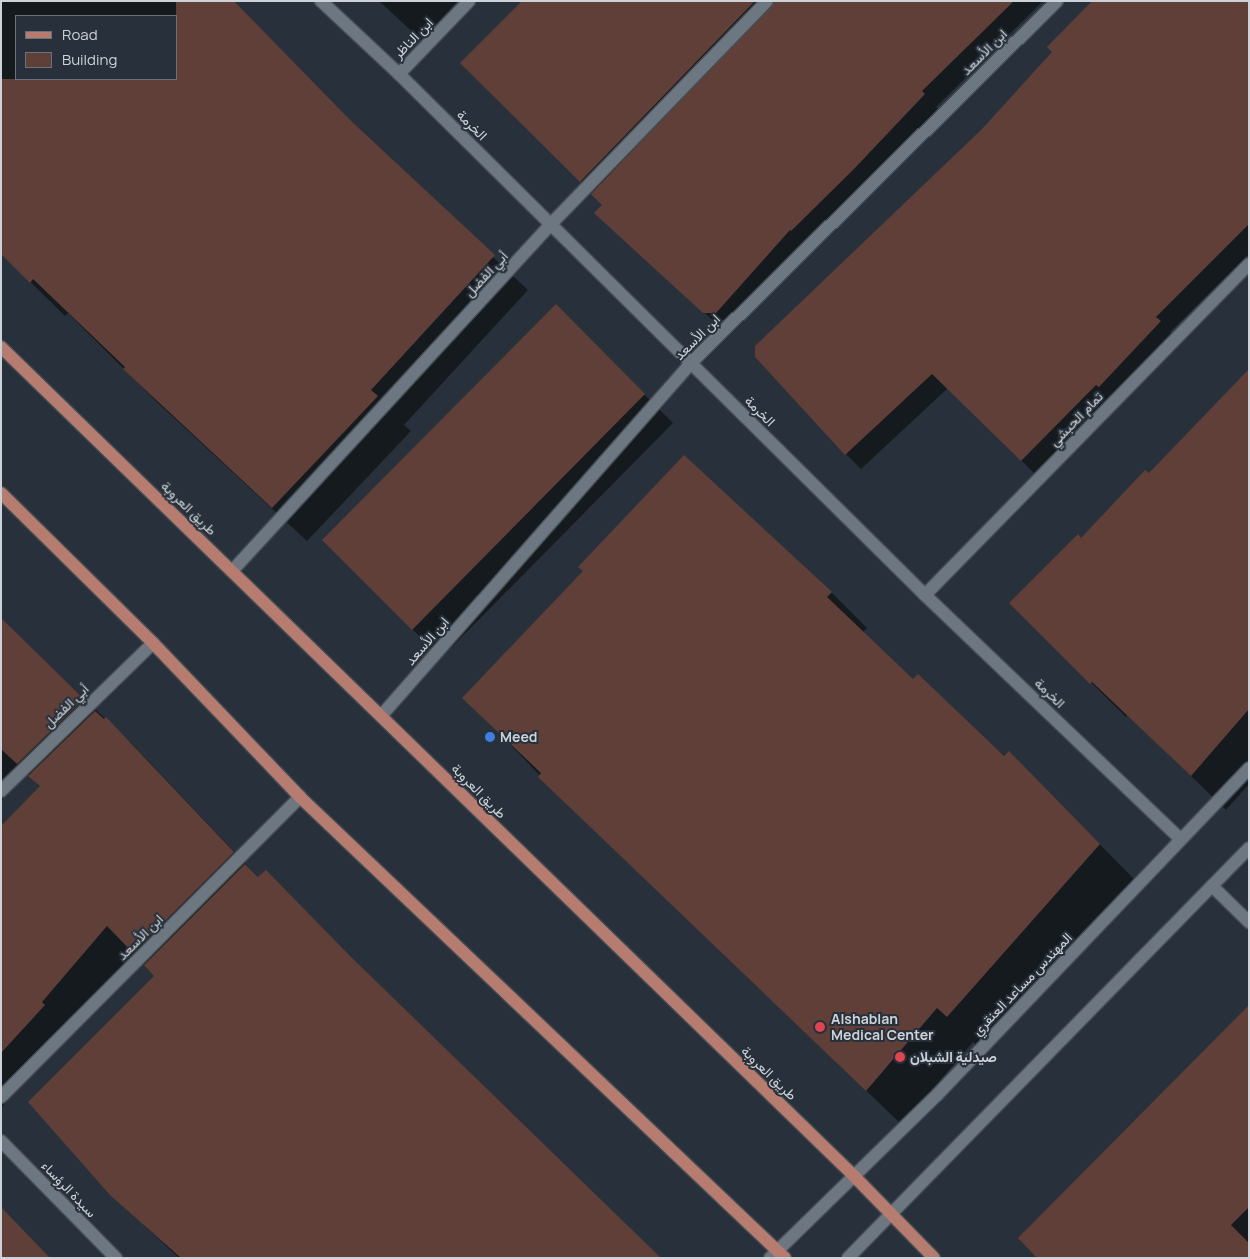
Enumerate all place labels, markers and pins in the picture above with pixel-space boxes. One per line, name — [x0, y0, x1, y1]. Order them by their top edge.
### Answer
place label: Meed — [500, 729, 537, 745]
marker: Meed — [484, 731, 496, 743]
place label: Alshablan Medical Center — [831, 1011, 934, 1044]
marker: Alshablan Medical Center — [813, 1020, 827, 1034]
place label: صيدلية الشبلان — [910, 1049, 997, 1065]
marker: صيدلية الشبلان — [894, 1051, 906, 1063]

